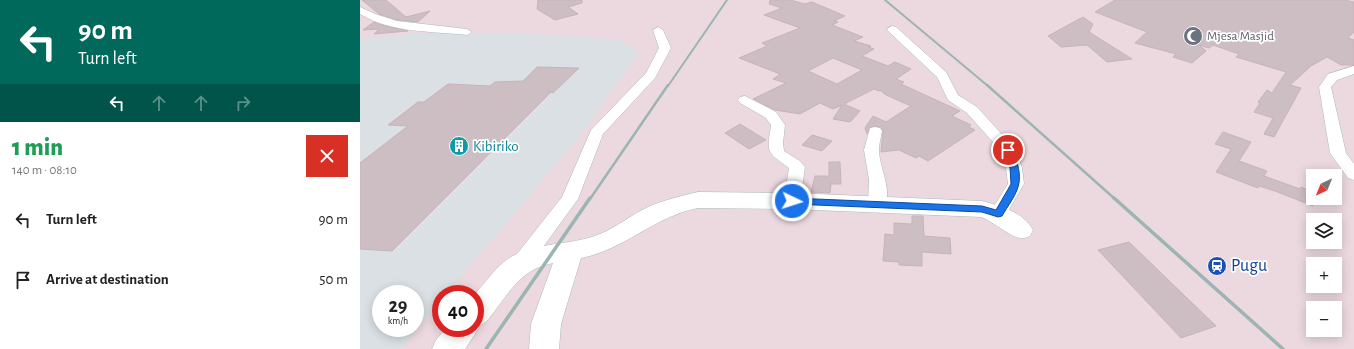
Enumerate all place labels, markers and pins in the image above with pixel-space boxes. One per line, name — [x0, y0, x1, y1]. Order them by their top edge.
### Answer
mosque icon: Mjesa Masjid — [1182, 25, 1204, 47]
place label: Mjesa Masjid — [1207, 30, 1274, 43]
pin — [991, 133, 1025, 167]
building icon: Kibiriko — [448, 135, 470, 157]
place label: Kibiriko — [473, 139, 519, 154]
station icon: Pugu — [1206, 255, 1228, 277]
place label: Pugu — [1231, 257, 1267, 275]

